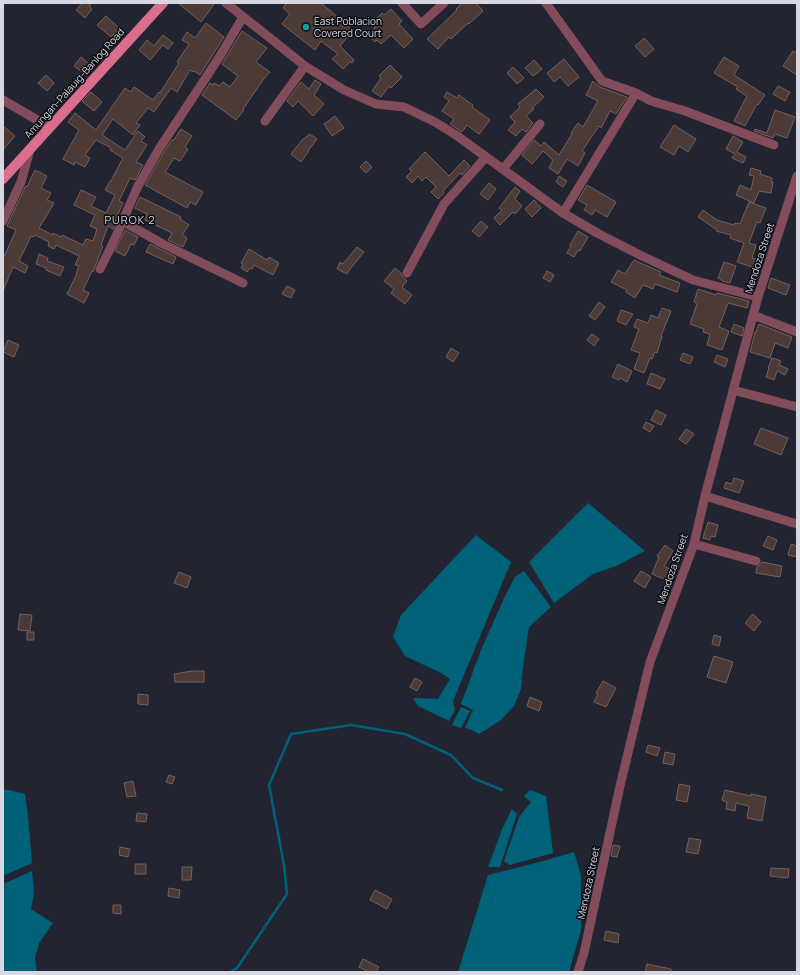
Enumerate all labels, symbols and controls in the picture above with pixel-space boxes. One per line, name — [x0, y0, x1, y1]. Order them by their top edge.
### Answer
place label: East Poblacion Covered Court — [314, 14, 382, 40]
marker: East Poblacion Covered Court — [301, 22, 311, 32]
street label: Amungan-Palauig-Banlog Road — [21, 25, 127, 141]
district label: PUROK 2 — [104, 212, 156, 227]
street label: Mendoza Street — [741, 221, 777, 295]
street label: Mendoza Street — [653, 532, 691, 606]
street label: Mendoza Street — [574, 846, 602, 920]

